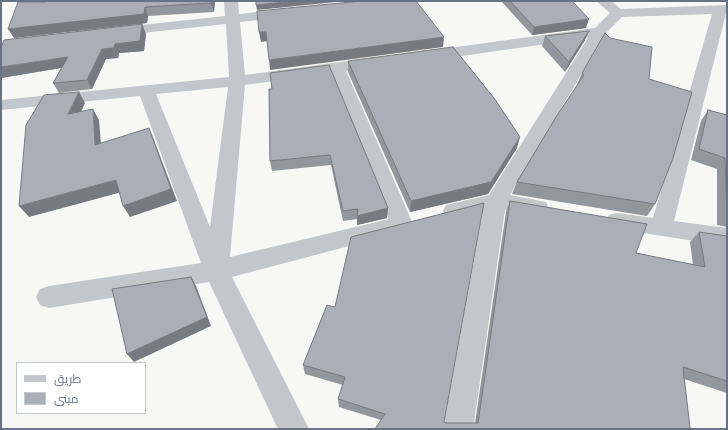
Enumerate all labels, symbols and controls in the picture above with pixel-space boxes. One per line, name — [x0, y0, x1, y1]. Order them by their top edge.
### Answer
legend — [16, 362, 146, 414]
text: طريق — [54, 371, 81, 387]
text: مبنى — [54, 391, 79, 407]

